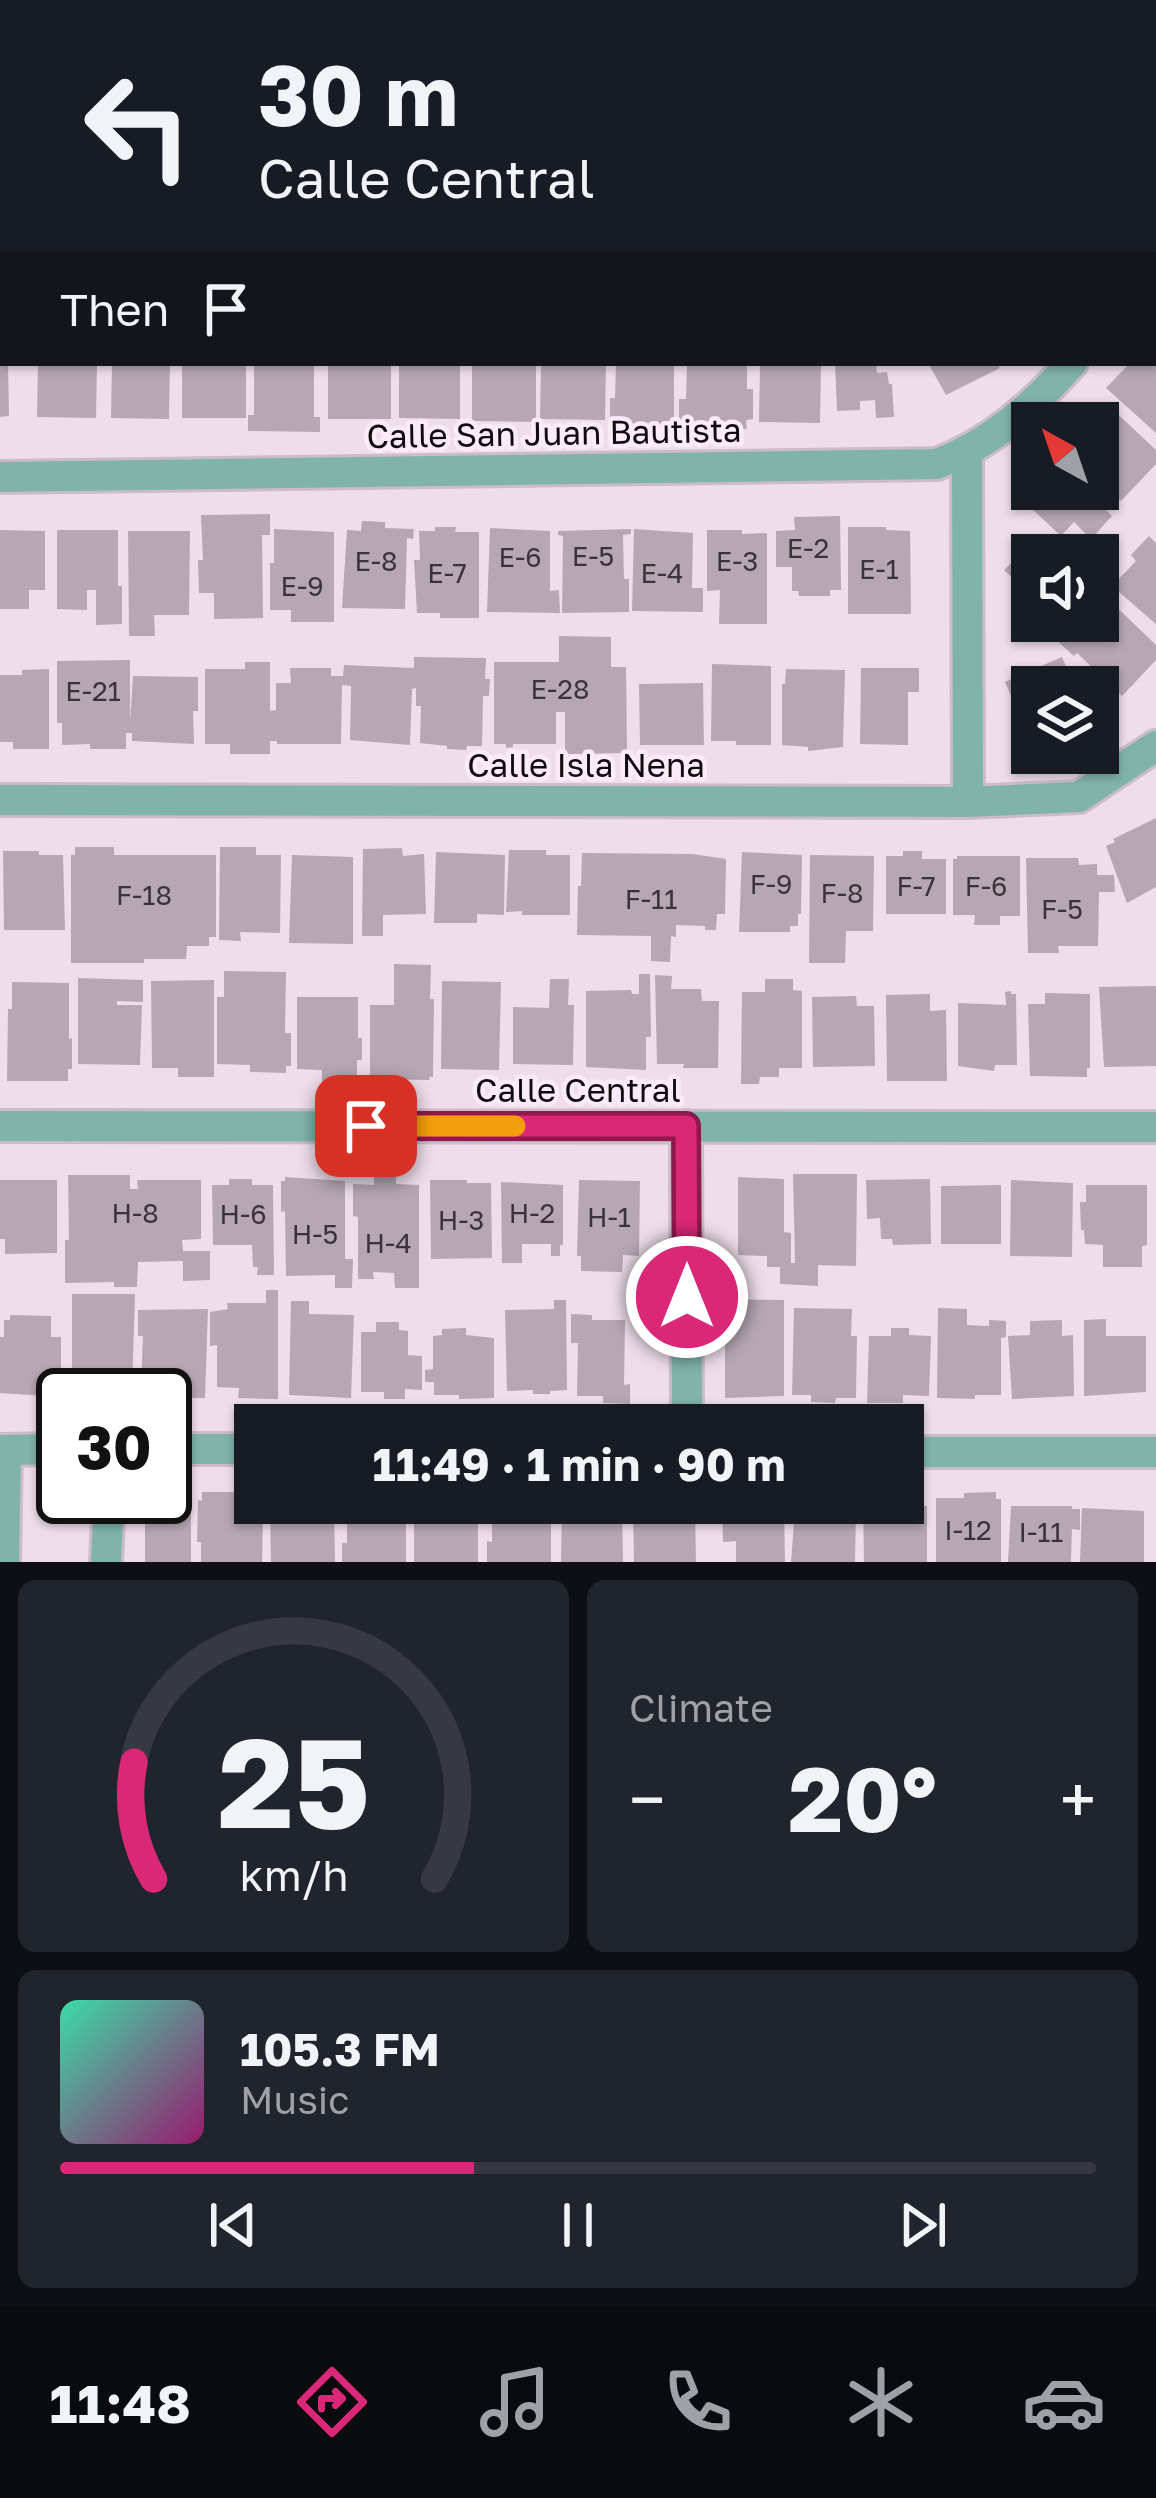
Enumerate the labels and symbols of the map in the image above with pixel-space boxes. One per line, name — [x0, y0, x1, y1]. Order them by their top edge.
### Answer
north arrow — [1011, 402, 1119, 510]
street label: Calle San Juan Bautista — [366, 410, 742, 455]
house number: E-2 — [787, 532, 829, 564]
house number: E-5 — [572, 540, 614, 572]
house number: E-6 — [498, 541, 542, 573]
house number: E-8 — [354, 545, 398, 577]
house number: E-3 — [716, 545, 758, 577]
house number: E-1 — [859, 553, 899, 585]
house number: E-7 — [427, 557, 467, 589]
house number: E-4 — [640, 557, 684, 589]
house number: E-9 — [280, 570, 324, 602]
house number: E-28 — [531, 673, 589, 705]
house number: E-21 — [65, 675, 121, 707]
street label: Calle Isla Nena — [467, 745, 705, 784]
house number: F-9 — [750, 868, 792, 900]
house number: F-7 — [896, 870, 936, 902]
house number: F-6 — [965, 870, 1007, 902]
house number: F-8 — [821, 877, 863, 909]
house number: F-18 — [116, 879, 172, 911]
house number: F-11 — [625, 883, 677, 915]
house number: F-5 — [1041, 893, 1083, 925]
street label: Calle Central — [475, 1070, 681, 1109]
pin — [315, 1075, 417, 1177]
house number: H-8 — [111, 1197, 159, 1229]
house number: H-2 — [509, 1197, 555, 1229]
house number: H-6 — [219, 1198, 267, 1230]
house number: H-1 — [587, 1201, 631, 1233]
house number: H-3 — [438, 1204, 484, 1236]
house number: H-5 — [292, 1218, 338, 1250]
house number: H-4 — [364, 1227, 412, 1259]
position arrow — [624, 1234, 750, 1360]
speed limit sign: 30 — [36, 1368, 192, 1524]
house number: I-12 — [944, 1514, 992, 1546]
house number: I-11 — [1019, 1516, 1063, 1548]

